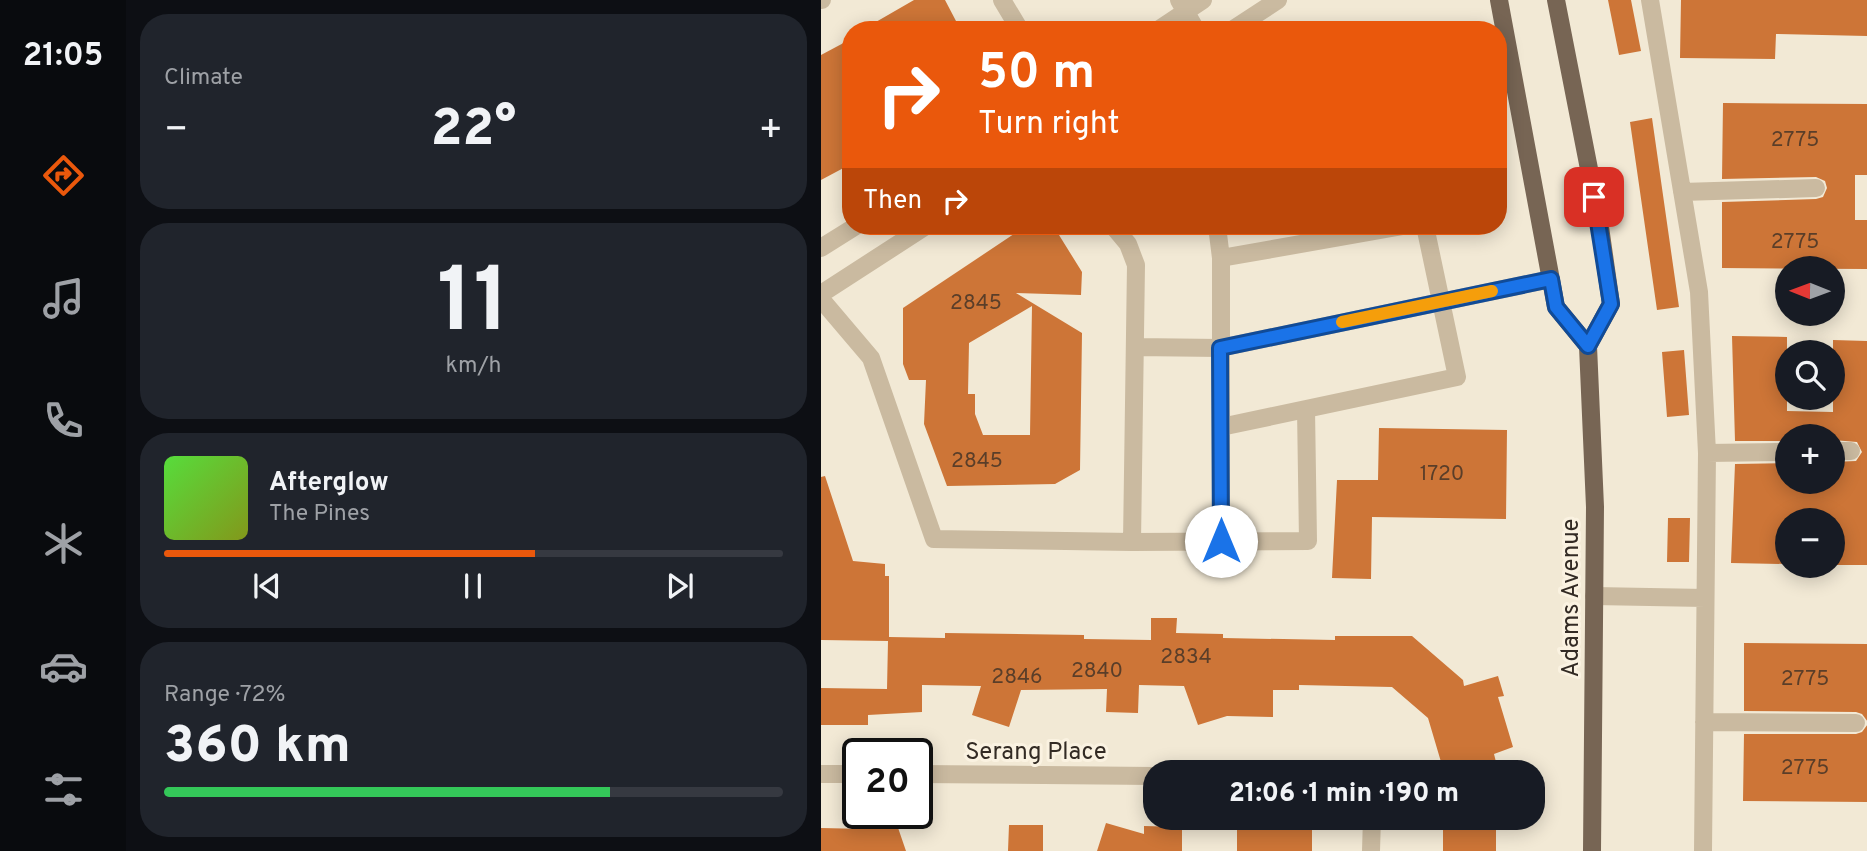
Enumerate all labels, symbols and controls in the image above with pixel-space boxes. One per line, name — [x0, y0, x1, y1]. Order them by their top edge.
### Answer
text: 21:05 — [23, 37, 103, 77]
text: 50 m — [978, 44, 1095, 106]
icon: right — [863, 49, 954, 140]
text: Climate — [164, 64, 243, 93]
text: 22° — [431, 98, 516, 164]
text: Turn right — [978, 105, 1120, 145]
text: − — [164, 107, 189, 156]
text: + — [758, 107, 783, 156]
house number: 2775 — [1771, 127, 1819, 154]
icon: directions — [39, 151, 88, 200]
pin — [1564, 167, 1624, 227]
icon: arrive — [1575, 178, 1613, 216]
icon: right — [936, 182, 974, 220]
text: Then — [863, 185, 922, 218]
house number: 2775 — [1771, 229, 1819, 256]
text: 11 — [437, 249, 510, 364]
north arrow — [1775, 256, 1845, 326]
map controls — [1775, 256, 1845, 578]
icon: music — [39, 274, 88, 323]
house number: 2845 — [950, 290, 1002, 317]
button: search — [1775, 340, 1845, 410]
text: km/h — [446, 352, 501, 381]
icon: phone — [39, 396, 88, 445]
button: + — [1775, 424, 1845, 494]
house number: 2845 — [951, 448, 1003, 475]
house number: 1720 — [1420, 461, 1464, 488]
text: Afterglow — [269, 467, 389, 500]
text: The Pines — [269, 500, 370, 529]
position arrow — [1184, 504, 1258, 578]
button: − — [1775, 508, 1845, 578]
icon: climate — [39, 519, 88, 568]
street label: Adams Avenue — [1557, 519, 1587, 677]
icon: previous — [248, 567, 286, 605]
icon: pause — [454, 567, 492, 605]
icon: next — [661, 567, 699, 605]
icon: car — [39, 642, 88, 691]
house number: 2834 — [1160, 644, 1212, 671]
house number: 2840 — [1071, 658, 1123, 685]
house number: 2846 — [991, 664, 1043, 691]
house number: 2775 — [1781, 666, 1829, 693]
text: Range · 72% — [164, 681, 286, 710]
text: 360 km — [164, 715, 351, 781]
speed limit sign: 20 — [842, 738, 933, 829]
street label: Serang Place — [965, 738, 1107, 768]
house number: 2775 — [1781, 755, 1829, 782]
icon: filters — [39, 765, 88, 814]
text: 21:06 · 1 min · 190 m — [1229, 778, 1459, 811]

